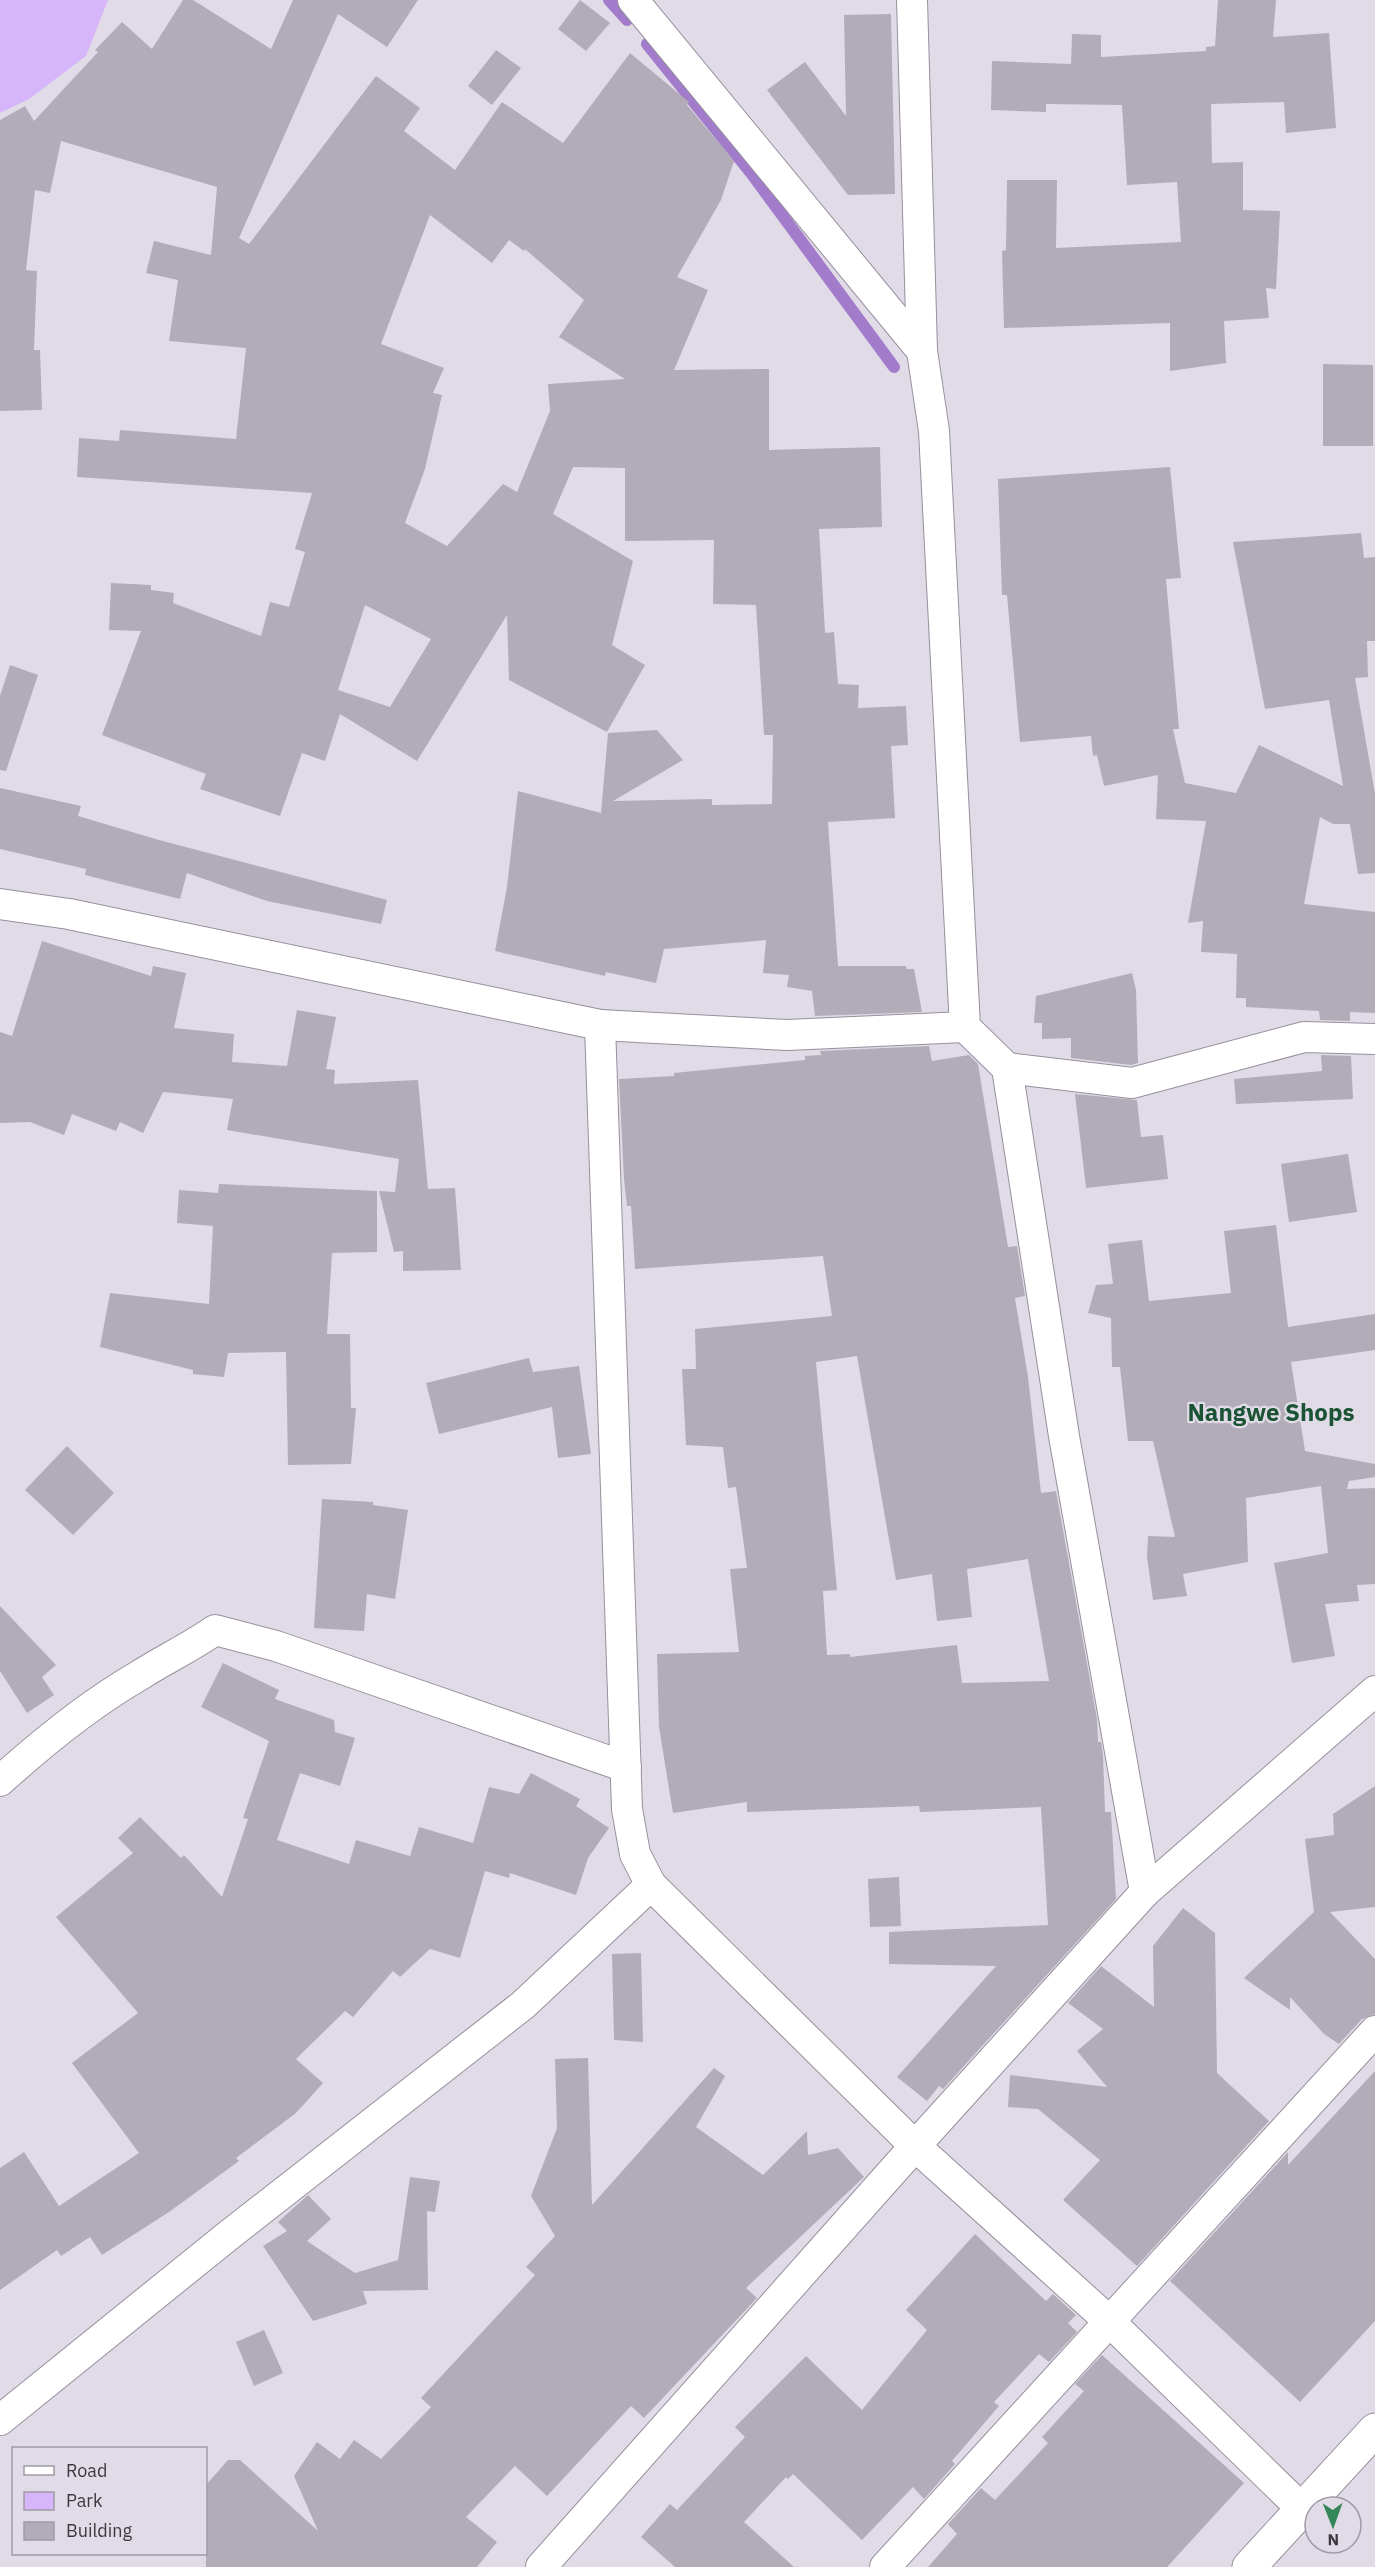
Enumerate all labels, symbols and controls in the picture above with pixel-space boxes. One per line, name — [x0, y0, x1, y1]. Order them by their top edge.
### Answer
district label: Nangwe Shops — [1187, 1396, 1355, 1428]
legend — [12, 2447, 207, 2555]
text: Road — [66, 2459, 107, 2482]
text: Park — [66, 2489, 103, 2512]
north arrow — [1303, 2495, 1363, 2555]
text: Building — [66, 2519, 133, 2542]
text: N — [1327, 2530, 1339, 2550]

